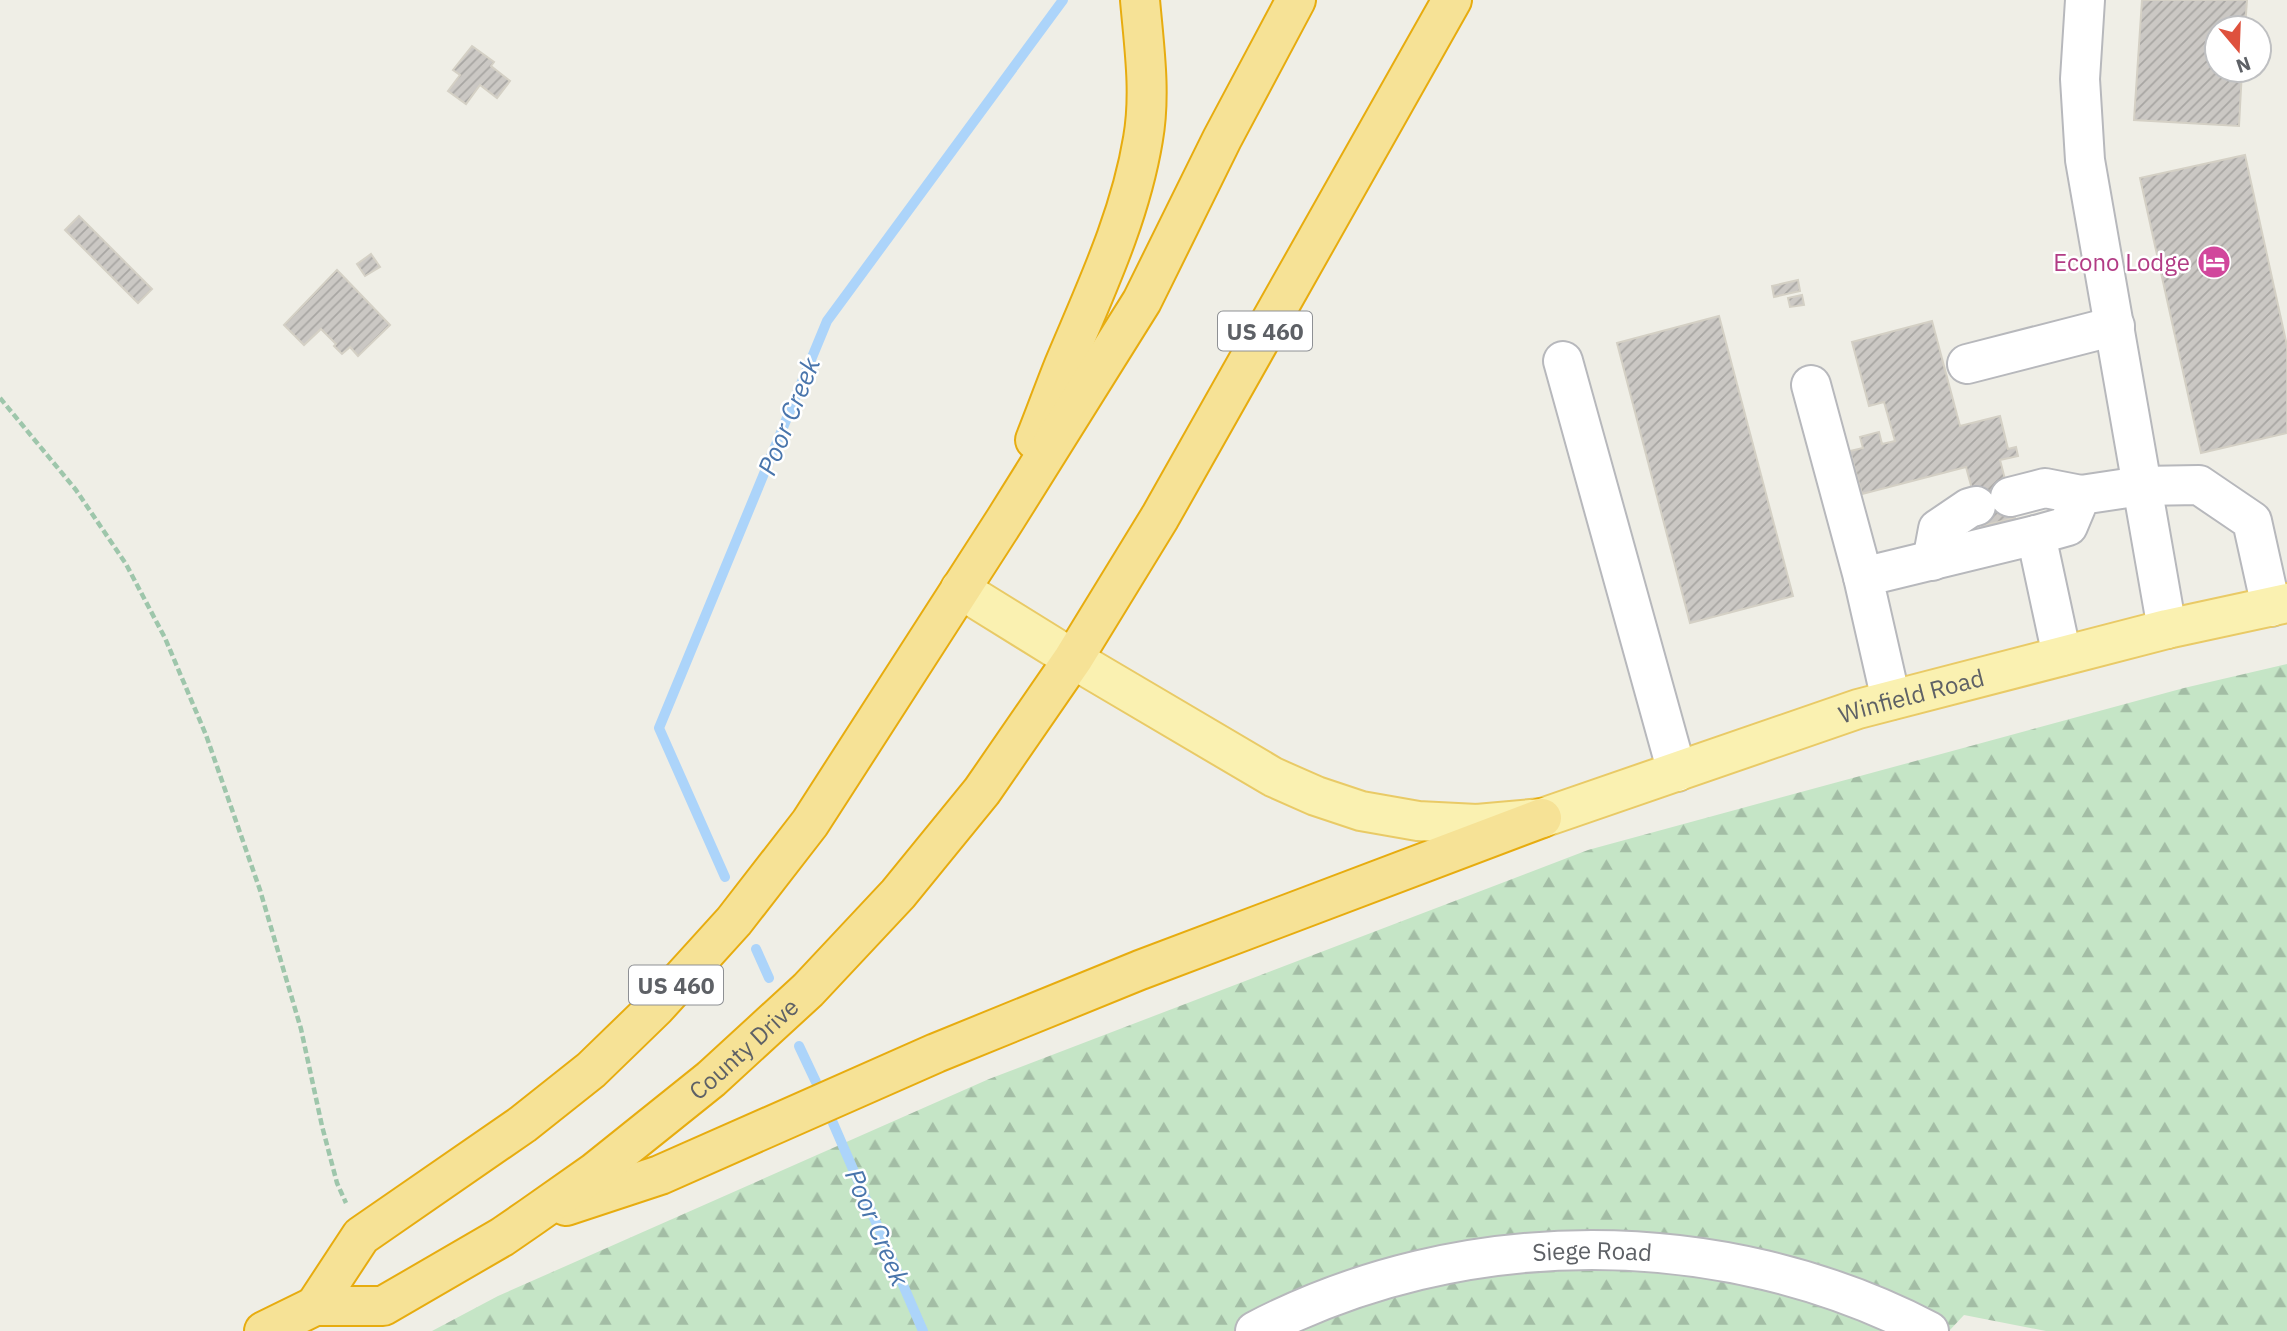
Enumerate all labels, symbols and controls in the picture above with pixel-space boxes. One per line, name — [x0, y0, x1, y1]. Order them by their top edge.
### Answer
north arrow — [2203, 14, 2273, 84]
text: N — [2233, 51, 2254, 79]
hotel icon: Econo Lodge — [2195, 243, 2233, 281]
place label: Econo Lodge — [2053, 246, 2190, 278]
road number: US 460 — [1218, 312, 1312, 350]
water label: Poor Creek — [749, 352, 827, 480]
street label: Winfield Road — [1834, 661, 1987, 731]
road number: US 460 — [629, 966, 723, 1004]
street label: County Drive — [682, 991, 805, 1107]
water label: Poor Creek — [838, 1163, 918, 1291]
street label: Siege Road — [1531, 1234, 1653, 1268]

